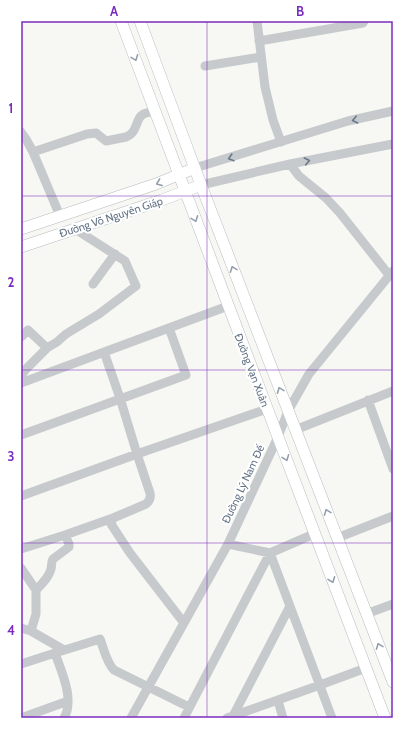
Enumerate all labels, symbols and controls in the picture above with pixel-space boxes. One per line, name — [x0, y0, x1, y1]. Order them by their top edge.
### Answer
text: A — [110, 3, 119, 19]
text: B — [296, 3, 304, 19]
one-way arrow — [130, 54, 139, 61]
text: 1 — [9, 100, 13, 116]
one-way arrow — [352, 115, 358, 123]
one-way arrow — [227, 153, 234, 162]
one-way arrow — [304, 157, 310, 165]
one-way arrow — [155, 179, 162, 187]
street label: Đường Võ Nguyên Giáp — [57, 194, 165, 240]
one-way arrow — [191, 215, 199, 222]
one-way arrow — [230, 266, 238, 273]
text: 2 — [8, 274, 15, 290]
street label: Đường Vạn Xuân — [232, 331, 272, 409]
one-way arrow — [277, 387, 285, 394]
street label: Đường Lý Nam Đế — [219, 442, 268, 526]
text: 3 — [7, 448, 15, 464]
one-way arrow — [281, 455, 289, 462]
one-way arrow — [323, 508, 331, 515]
one-way arrow — [327, 576, 335, 583]
text: 4 — [7, 622, 15, 638]
one-way arrow — [375, 643, 383, 650]

